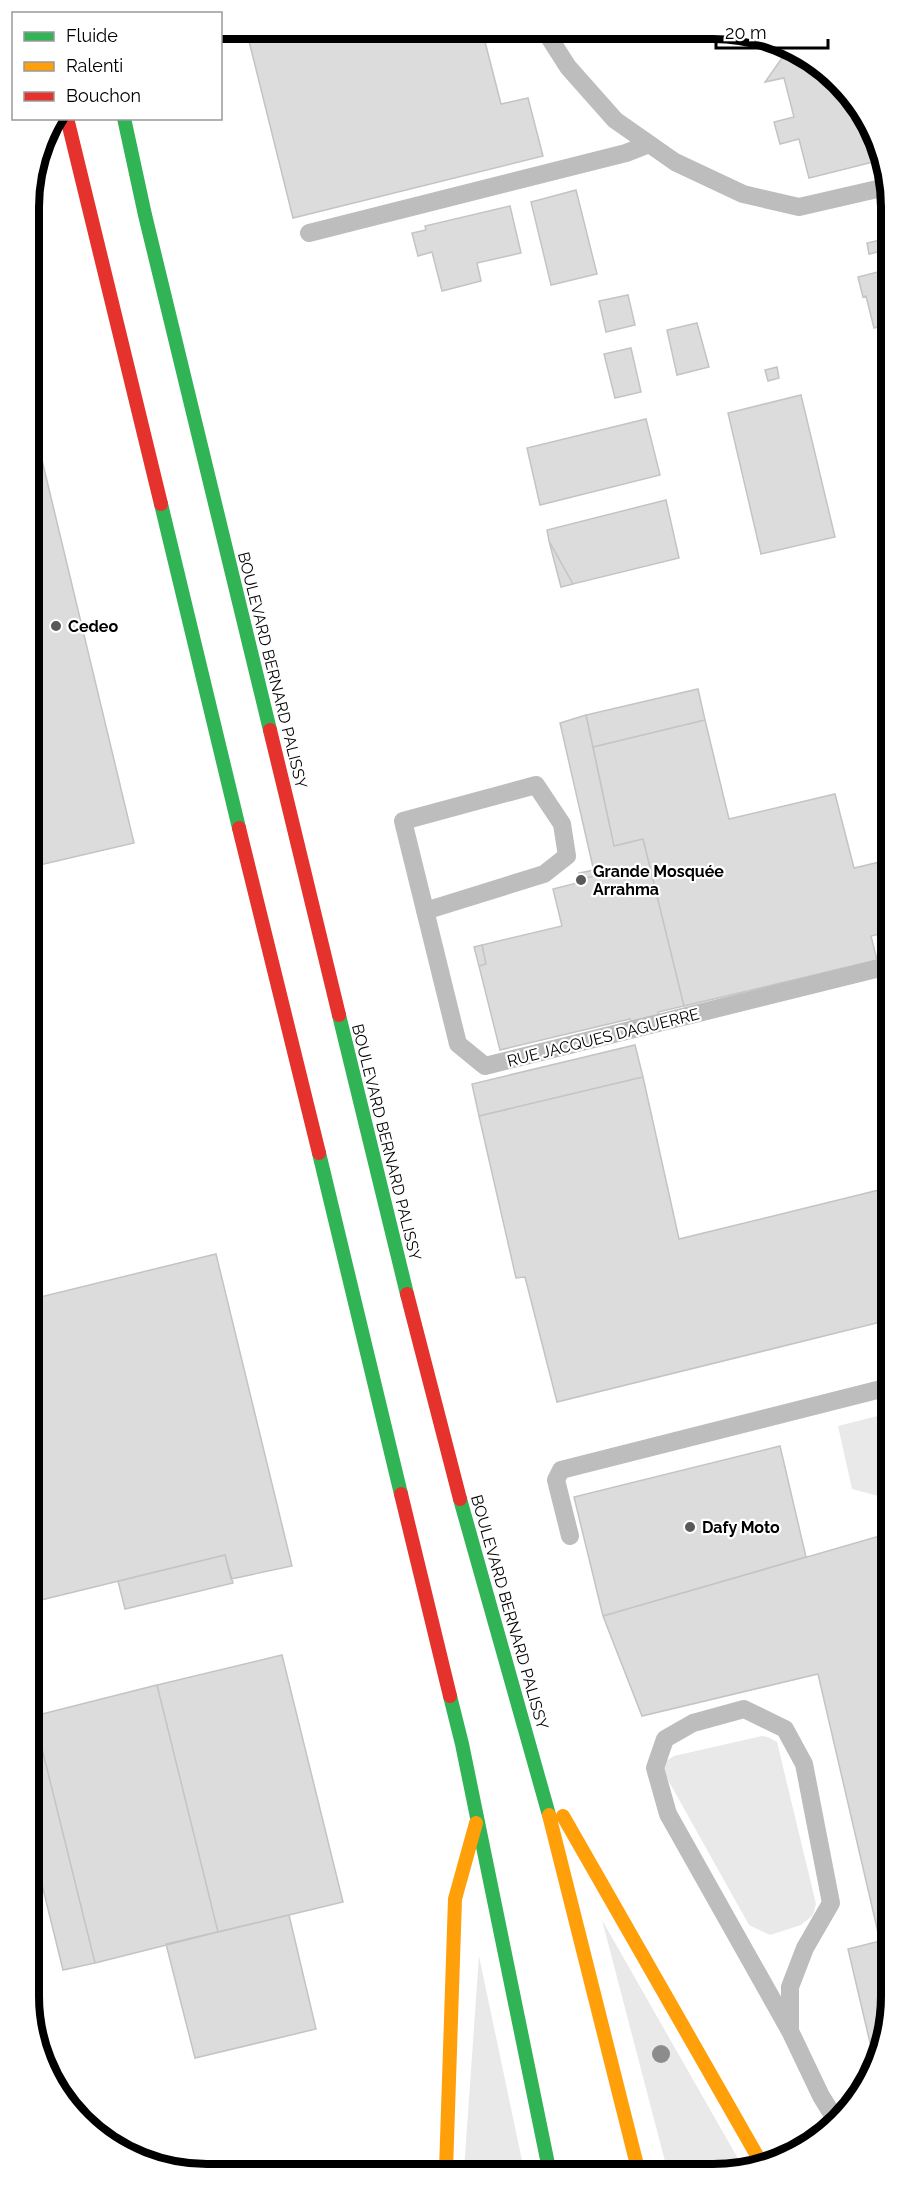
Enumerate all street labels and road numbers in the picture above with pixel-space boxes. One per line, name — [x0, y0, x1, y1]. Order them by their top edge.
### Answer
street label: BOULEVARD BERNARD PALISSY — [234, 550, 311, 791]
street label: RUE JACQUES DAGUERRE — [505, 1004, 701, 1071]
street label: BOULEVARD BERNARD PALISSY — [348, 1022, 425, 1263]
street label: BOULEVARD BERNARD PALISSY — [467, 1493, 552, 1732]

